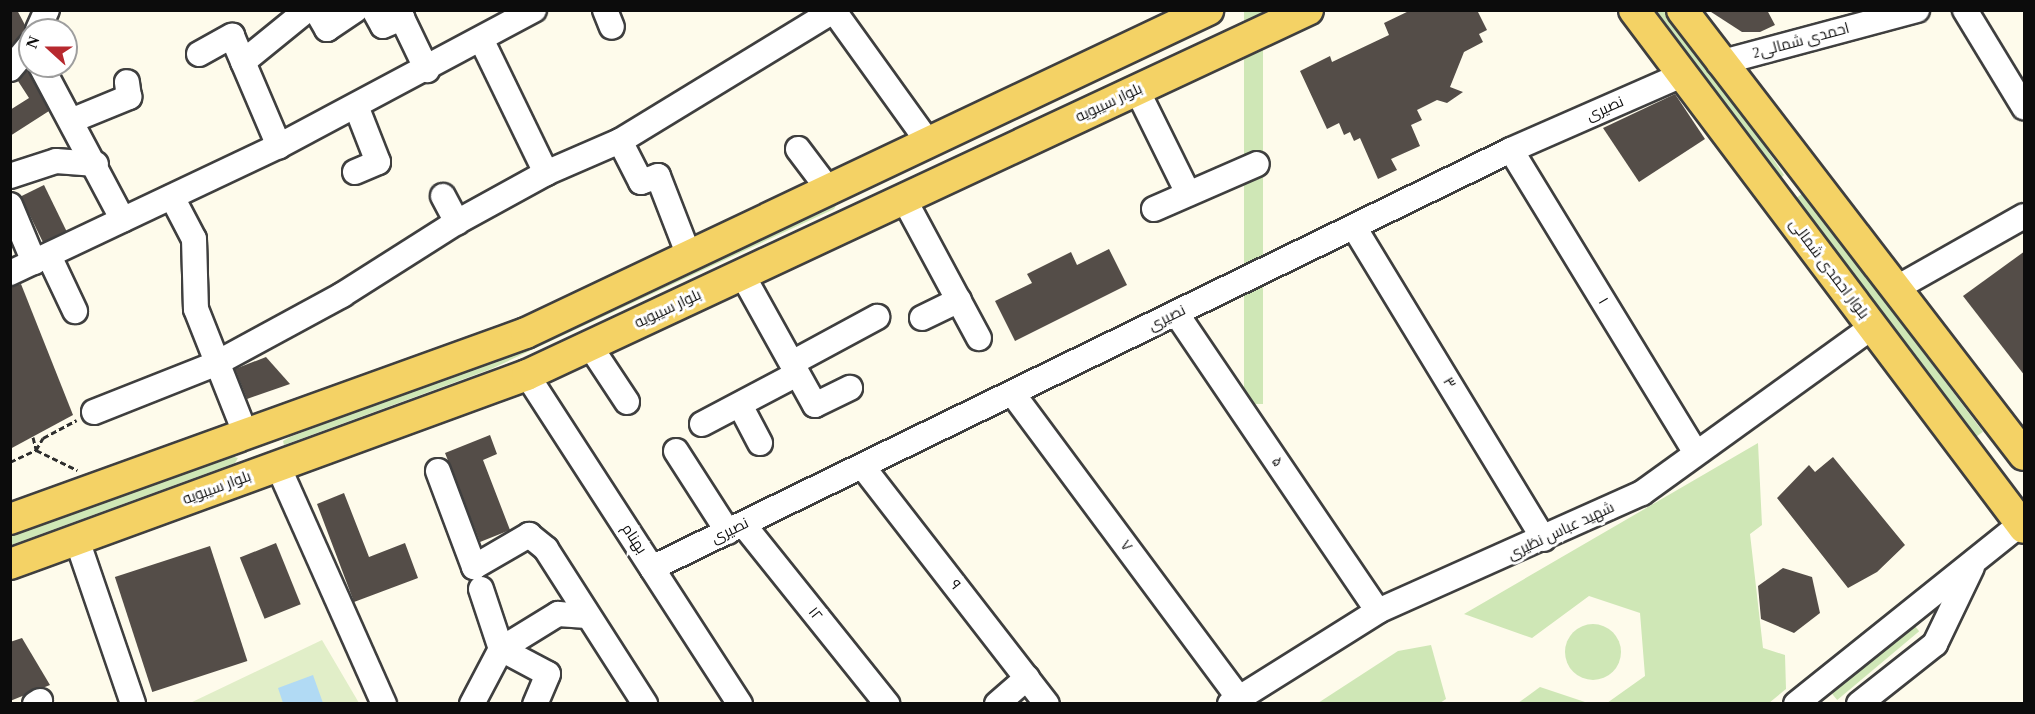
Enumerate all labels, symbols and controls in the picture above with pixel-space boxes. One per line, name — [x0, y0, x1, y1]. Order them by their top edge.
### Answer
north arrow — [18, 18, 78, 78]
street label: 2احمدی شمالی — [1751, 19, 1851, 63]
text: N — [23, 34, 43, 51]
street label: بلوار سیبویه — [1073, 80, 1145, 126]
street label: نصیری — [1583, 93, 1627, 125]
street label: بلوار احمدی شمالی — [1785, 215, 1873, 323]
street label: بلوار سیبویه — [632, 286, 704, 332]
street label: ۱ — [1594, 294, 1612, 308]
street label: نصیری — [1145, 301, 1189, 335]
street label: ۳ — [1439, 374, 1459, 392]
street label: ۵ — [1267, 454, 1287, 470]
street label: بلوار سیبویه — [180, 467, 254, 509]
street label: شهید عباس نظیری — [1505, 498, 1617, 564]
street label: نصیری — [708, 514, 752, 548]
street label: بهنام — [618, 521, 650, 557]
street label: ۷ — [1116, 537, 1136, 555]
street label: ۹ — [946, 576, 964, 594]
street label: ۱۲ — [804, 603, 826, 625]

